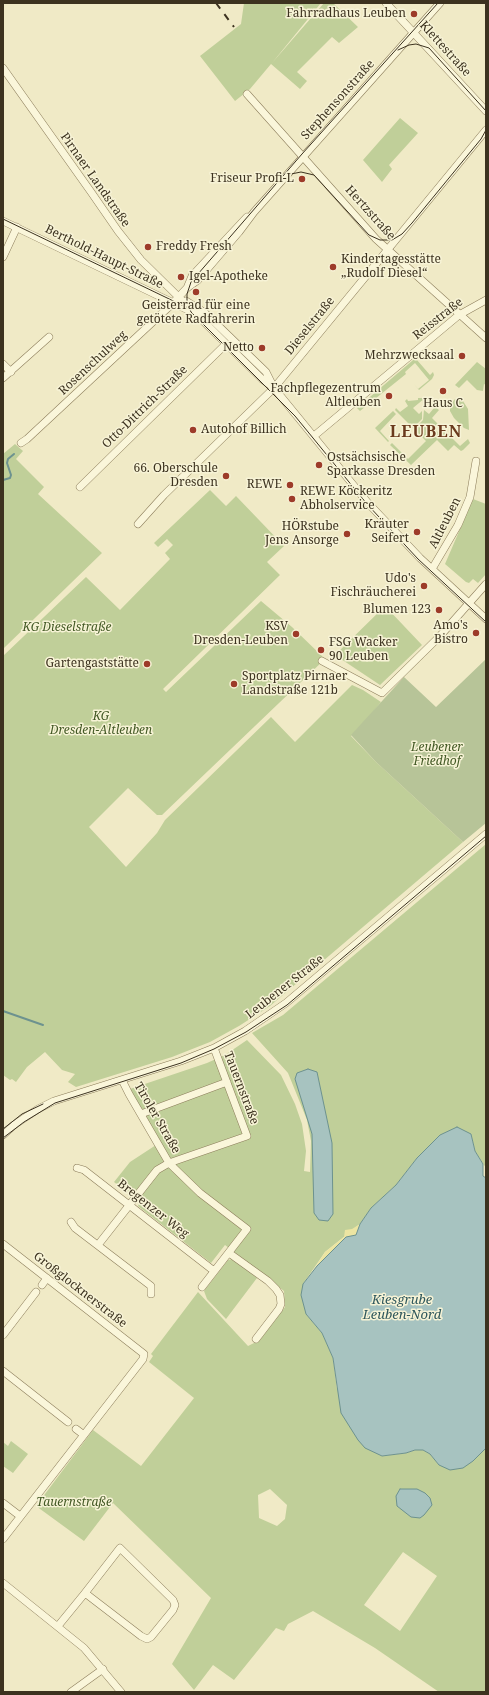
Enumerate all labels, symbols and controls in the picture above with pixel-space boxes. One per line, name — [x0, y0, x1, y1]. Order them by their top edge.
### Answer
place label: Fahrradhaus Leuben — [286, 7, 406, 21]
marker: Fahrradhaus Leuben — [409, 9, 419, 19]
street label: Klettestraße — [416, 18, 474, 80]
street label: Stephensonstraße — [298, 57, 378, 143]
street label: Pirnaer Landstraße — [57, 130, 133, 230]
place label: Friseur Profi-L — [210, 172, 294, 186]
marker: Friseur Profi-L — [297, 174, 307, 184]
street label: Hertzstraße — [342, 183, 398, 243]
street label: Berthold-Haupt-Straße — [43, 222, 165, 292]
place label: Freddy Fresh — [156, 240, 232, 254]
marker: Freddy Fresh — [143, 242, 153, 252]
place label: Kindertagesstätte „Rudolf Diesel“ — [341, 253, 441, 281]
marker: Kindertagesstätte „Rudolf Diesel“ — [328, 262, 338, 272]
place label: Igel-Apotheke — [189, 270, 268, 284]
marker: Igel-Apotheke — [176, 272, 186, 282]
marker: Geisterrad für eine getötete Radfahrerin — [191, 287, 201, 297]
street label: Dieselstraße — [282, 294, 338, 358]
street label: Reisstraße — [410, 295, 466, 343]
place label: Geisterrad für eine getötete Radfahrerin — [137, 299, 255, 327]
street label: Rosenschulweg — [56, 328, 130, 398]
place label: Netto — [223, 341, 254, 355]
marker: Netto — [257, 343, 267, 353]
place label: Mehrzwecksaal — [365, 349, 454, 363]
marker: Mehrzwecksaal — [457, 351, 467, 361]
street label: Otto-Dittrich-Straße — [99, 363, 191, 451]
place label: Fachpflegezentrum Altleuben — [270, 382, 381, 410]
marker: Haus C — [438, 386, 448, 396]
marker: Fachpflegezentrum Altleuben — [384, 391, 394, 401]
place label: Haus C — [423, 397, 463, 411]
district label: LEUBEN — [390, 422, 462, 442]
place label: Autohof Billich — [201, 423, 287, 437]
marker: Autohof Billich — [188, 425, 198, 435]
place label: Ostsächsische Sparkasse Dresden — [327, 451, 435, 479]
marker: Ostsächsische Sparkasse Dresden — [314, 460, 324, 470]
place label: 66. Oberschule Dresden — [133, 462, 218, 490]
marker: 66. Oberschule Dresden — [221, 471, 231, 481]
place label: REWE — [247, 478, 282, 492]
marker: REWE — [285, 480, 295, 490]
place label: REWE Köckeritz Abholservice — [300, 485, 392, 513]
marker: REWE Köckeritz Abholservice — [287, 494, 297, 504]
street label: Altleuben — [426, 495, 464, 551]
place label: Kräuter Seifert — [365, 518, 409, 546]
place label: HÖRstube Jens Ansorge — [265, 520, 339, 548]
marker: Kräuter Seifert — [412, 527, 422, 537]
marker: HÖRstube Jens Ansorge — [342, 529, 352, 539]
place label: Udo's Fischräucherei — [331, 572, 416, 600]
marker: Udo's Fischräucherei — [419, 581, 429, 591]
place label: Blumen 123 — [363, 603, 431, 617]
marker: Blumen 123 — [434, 605, 444, 615]
place label: Amo's Bistro — [433, 619, 468, 647]
place label: KSV Dresden-Leuben — [194, 620, 288, 648]
park label: KG Dieselstraße — [23, 621, 111, 635]
marker: Amo's Bistro — [471, 628, 481, 638]
marker: KSV Dresden-Leuben — [291, 629, 301, 639]
place label: FSG Wacker 90 Leuben — [329, 636, 398, 664]
marker: FSG Wacker 90 Leuben — [316, 645, 326, 655]
place label: Gartengaststätte — [46, 657, 139, 671]
marker: Gartengaststätte — [142, 659, 152, 669]
place label: Sportplatz Pirnaer Landstraße 121b — [242, 670, 347, 698]
marker: Sportplatz Pirnaer Landstraße 121b — [229, 679, 239, 689]
park label: KG Dresden-Altleuben — [50, 710, 152, 738]
park label: Leubener Friedhof — [411, 741, 463, 769]
street label: Leubener Straße — [243, 952, 327, 1022]
street label: Tauernstraße — [220, 1049, 262, 1127]
street label: Tiroler Straße — [131, 1080, 183, 1156]
street label: Bregenzer Weg — [114, 1177, 192, 1241]
street label: Großglocknerstraße — [30, 1249, 130, 1331]
water label: Kiesgrube Leuben-Nord — [363, 1292, 441, 1323]
park label: Tauernstraße — [36, 1496, 112, 1510]

